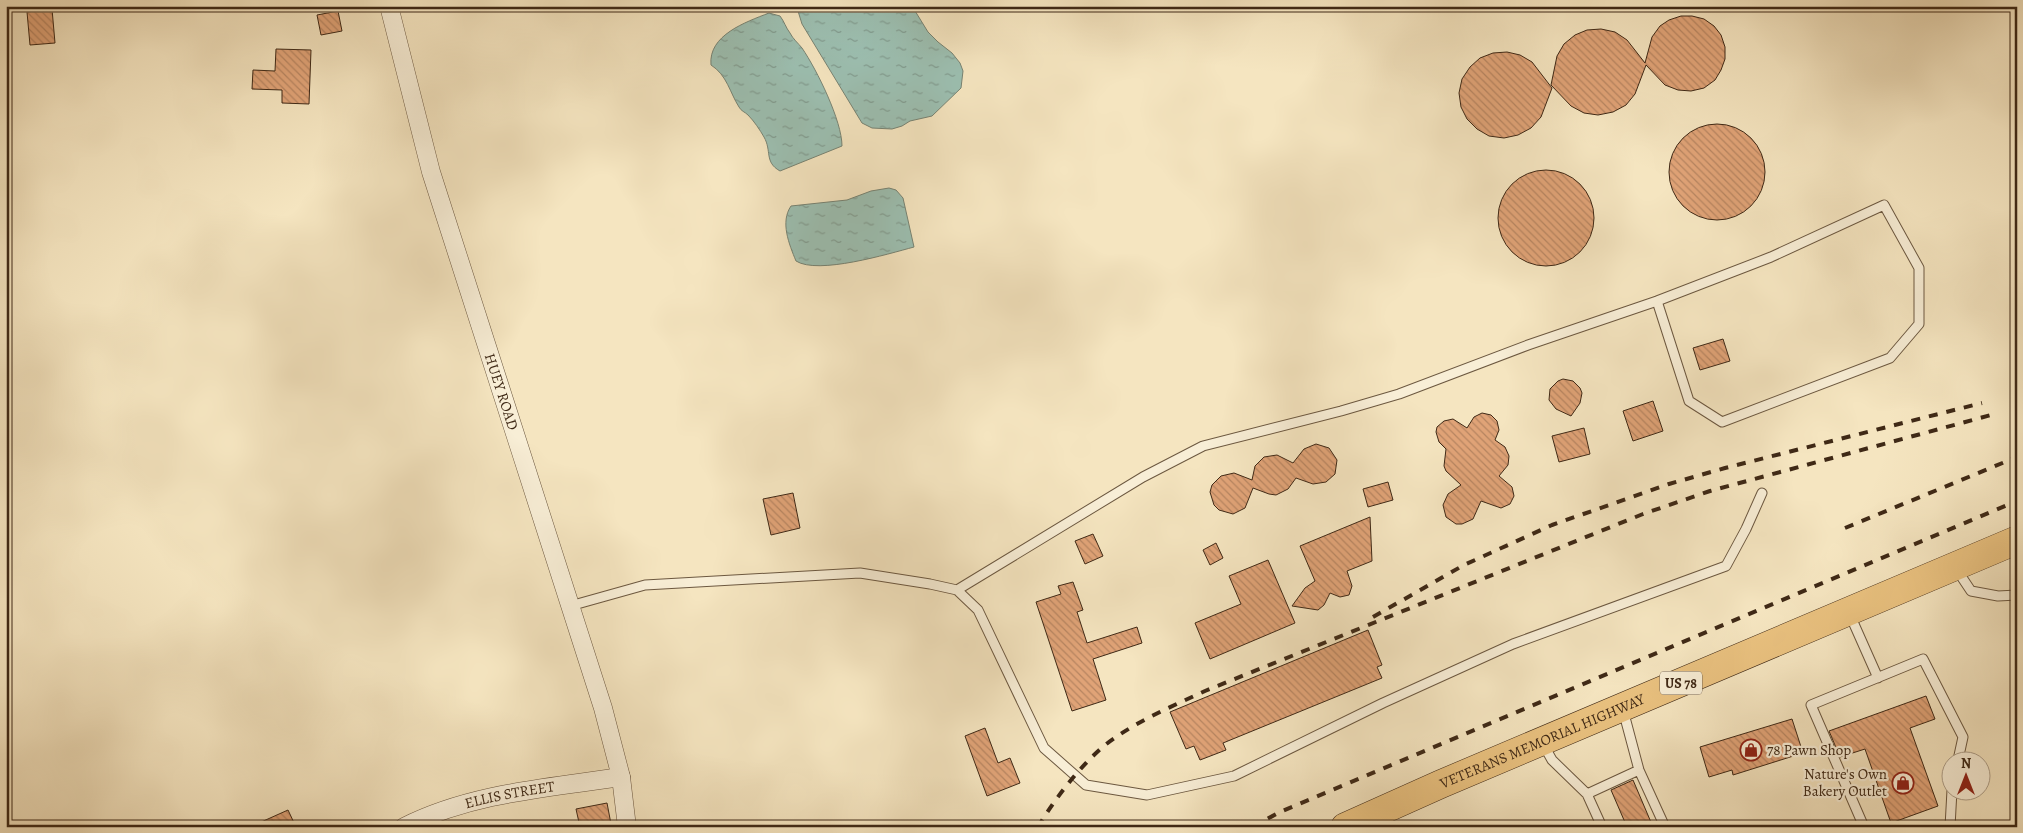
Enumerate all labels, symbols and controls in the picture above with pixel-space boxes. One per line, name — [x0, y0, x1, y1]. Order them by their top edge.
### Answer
street label: HUEY ROAD — [480, 351, 523, 433]
road number: US 78 — [1660, 671, 1702, 694]
street label: VETERANS MEMORIAL HIGHWAY — [1436, 689, 1649, 794]
shop icon: 78 Pawn Shop — [1739, 738, 1763, 762]
place label: 78 Pawn Shop — [1767, 740, 1851, 760]
north arrow — [1940, 750, 1990, 800]
text: N — [1961, 754, 1971, 773]
place label: Nature's Own Bakery Outlet — [1803, 764, 1887, 801]
shop icon: Nature's Own Bakery Outlet — [1891, 771, 1915, 795]
street label: ELLIS STREET — [462, 776, 557, 813]

